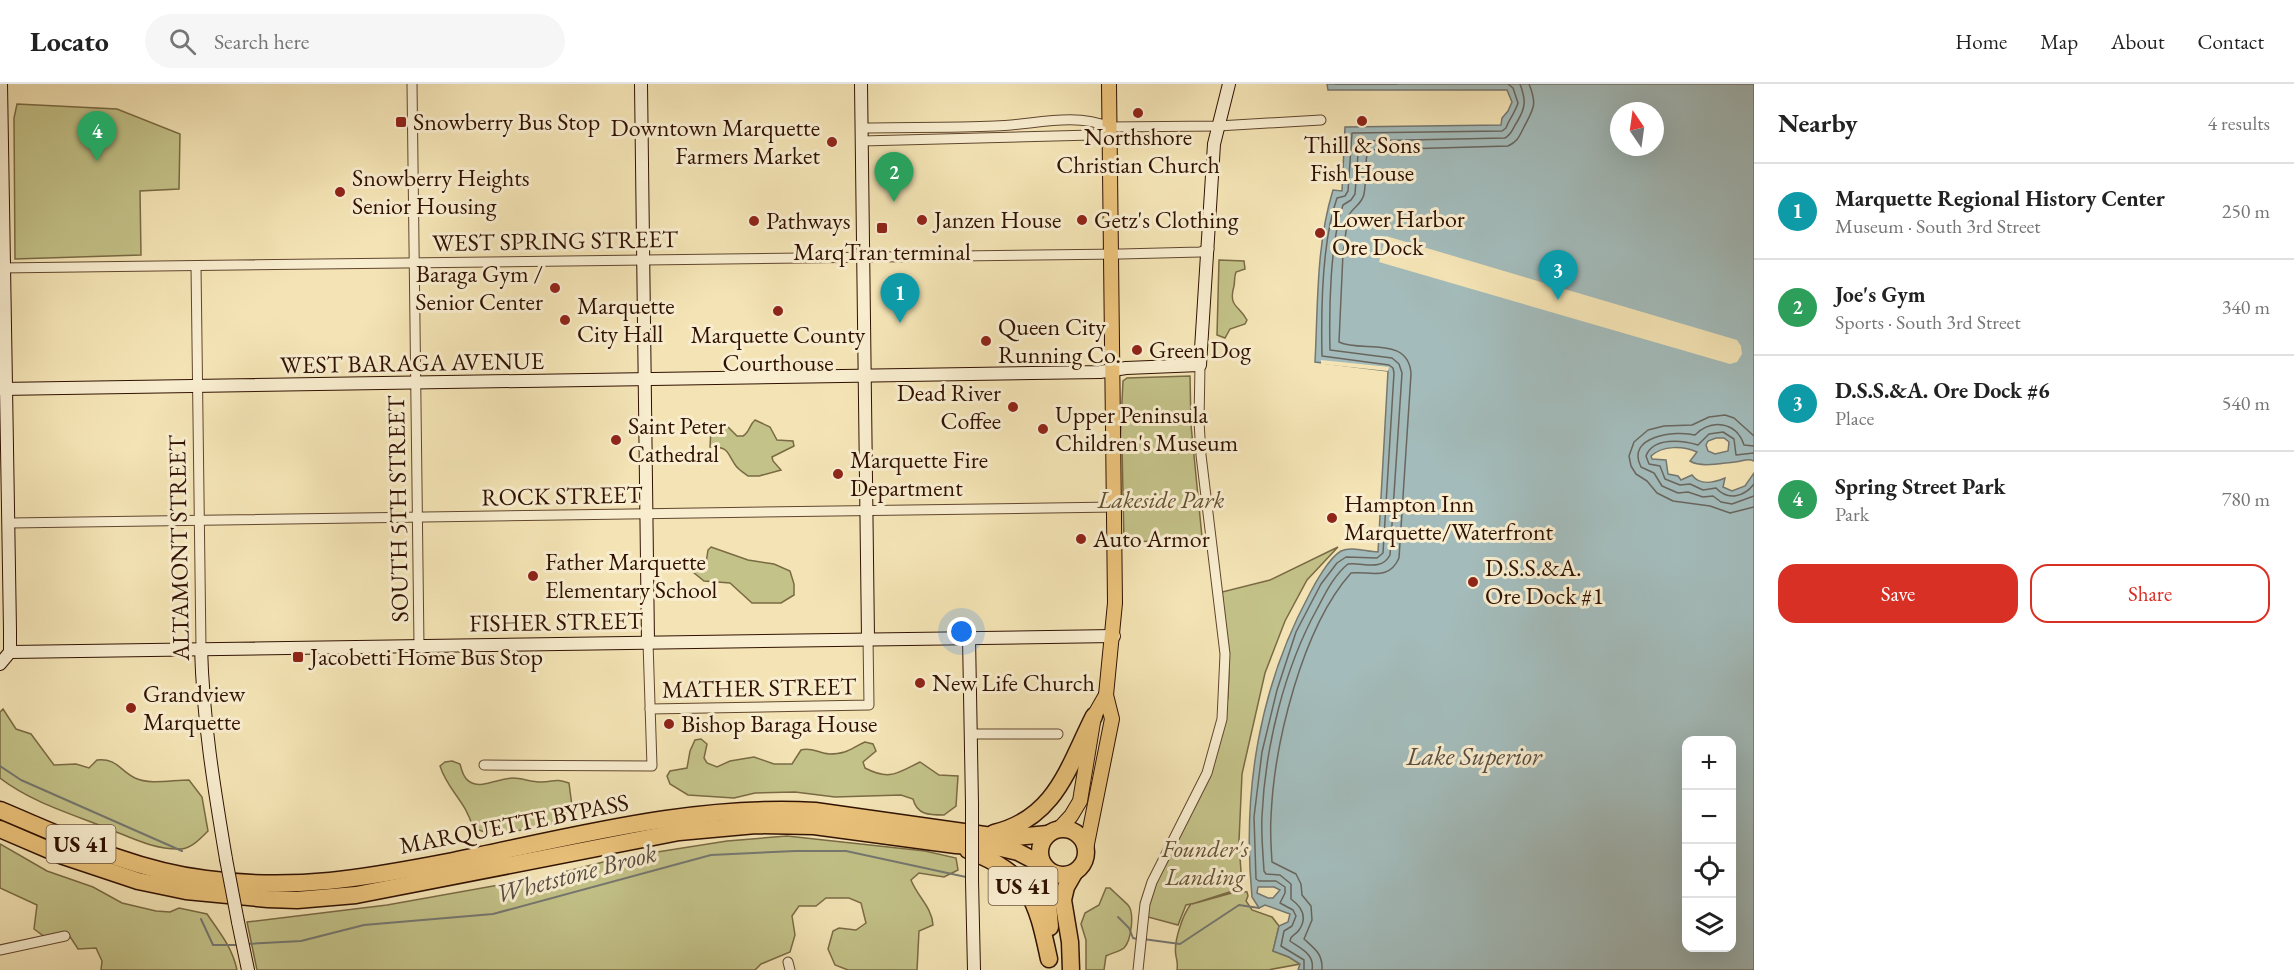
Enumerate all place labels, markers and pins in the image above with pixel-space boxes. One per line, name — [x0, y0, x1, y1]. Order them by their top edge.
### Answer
place label: Snowberry Bus Stop — [413, 106, 600, 137]
marker: Northshore Christian Church — [1131, 106, 1145, 120]
pin: 4 — [78, 112, 116, 161]
place label: Downtown Marquette Farmers Market — [611, 112, 820, 171]
marker: Thill & Sons Fish House — [1355, 114, 1369, 128]
marker: Snowberry Bus Stop — [394, 115, 408, 129]
place label: Northshore Christian Church — [1056, 121, 1220, 180]
place label: Thill & Sons Fish House — [1303, 129, 1421, 188]
marker: Downtown Marquette Farmers Market — [825, 135, 839, 149]
pin: 2 — [874, 152, 914, 202]
place label: Snowberry Heights Senior Housing — [352, 162, 530, 221]
marker: Snowberry Heights Senior Housing — [333, 185, 347, 199]
place label: Lower Harbor Ore Dock — [1332, 203, 1465, 262]
place label: Janzen House — [932, 204, 1061, 235]
place label: Getz's Clothing — [1094, 204, 1239, 235]
place label: Pathways — [766, 205, 851, 236]
marker: Janzen House — [915, 213, 929, 227]
marker: Getz's Clothing — [1075, 213, 1089, 227]
marker: Pathways — [747, 214, 761, 228]
marker: MarqTran terminal — [875, 221, 889, 235]
marker: Lower Harbor Ore Dock — [1313, 226, 1327, 240]
place label: MarqTran terminal — [793, 236, 971, 267]
pin: 3 — [1538, 250, 1578, 300]
place label: Baraga Gym / Senior Center — [415, 258, 543, 317]
pin: 1 — [880, 274, 920, 323]
marker: Baraga Gym / Senior Center — [548, 281, 562, 295]
place label: Marquette City Hall — [577, 290, 675, 349]
marker: Marquette County Courthouse — [771, 304, 785, 318]
place label: Queen City Running Co. — [998, 311, 1121, 370]
marker: Marquette City Hall — [558, 313, 572, 327]
place label: Marquette County Courthouse — [691, 319, 866, 378]
marker: Queen City Running Co. — [979, 334, 993, 348]
place label: Green Dog — [1149, 334, 1251, 365]
marker: Green Dog — [1130, 343, 1144, 357]
place label: Dead River Coffee — [897, 377, 1001, 436]
place label: Upper Peninsula Children's Museum — [1055, 399, 1239, 458]
marker: Dead River Coffee — [1006, 400, 1020, 414]
place label: Saint Peter Cathedral — [628, 410, 726, 469]
marker: Upper Peninsula Children's Museum — [1036, 422, 1050, 436]
marker: Saint Peter Cathedral — [609, 433, 623, 447]
place label: Marquette Fire Department — [850, 444, 988, 503]
marker: Marquette Fire Department — [831, 467, 845, 481]
place label: Hampton Inn Marquette/Waterfront — [1344, 488, 1554, 547]
marker: Hampton Inn Marquette/Waterfront — [1325, 511, 1339, 525]
place label: Auto Armor — [1092, 523, 1210, 554]
marker: Auto Armor — [1074, 532, 1088, 546]
place label: Father Marquette Elementary School — [545, 546, 717, 605]
place label: D.S.S.&A. Ore Dock #1 — [1485, 552, 1604, 611]
marker: Father Marquette Elementary School — [526, 569, 540, 583]
marker: D.S.S.&A. Ore Dock #1 — [1466, 575, 1480, 589]
place label: Jacobetti Home Bus Stop — [308, 641, 543, 672]
marker: Jacobetti Home Bus Stop — [291, 650, 305, 664]
place label: New Life Church — [932, 667, 1095, 698]
marker: New Life Church — [913, 676, 927, 690]
place label: Grandview Marquette — [143, 678, 246, 737]
marker: Grandview Marquette — [124, 701, 138, 715]
place label: Bishop Baraga House — [681, 708, 877, 739]
marker: Bishop Baraga House — [662, 717, 676, 731]

